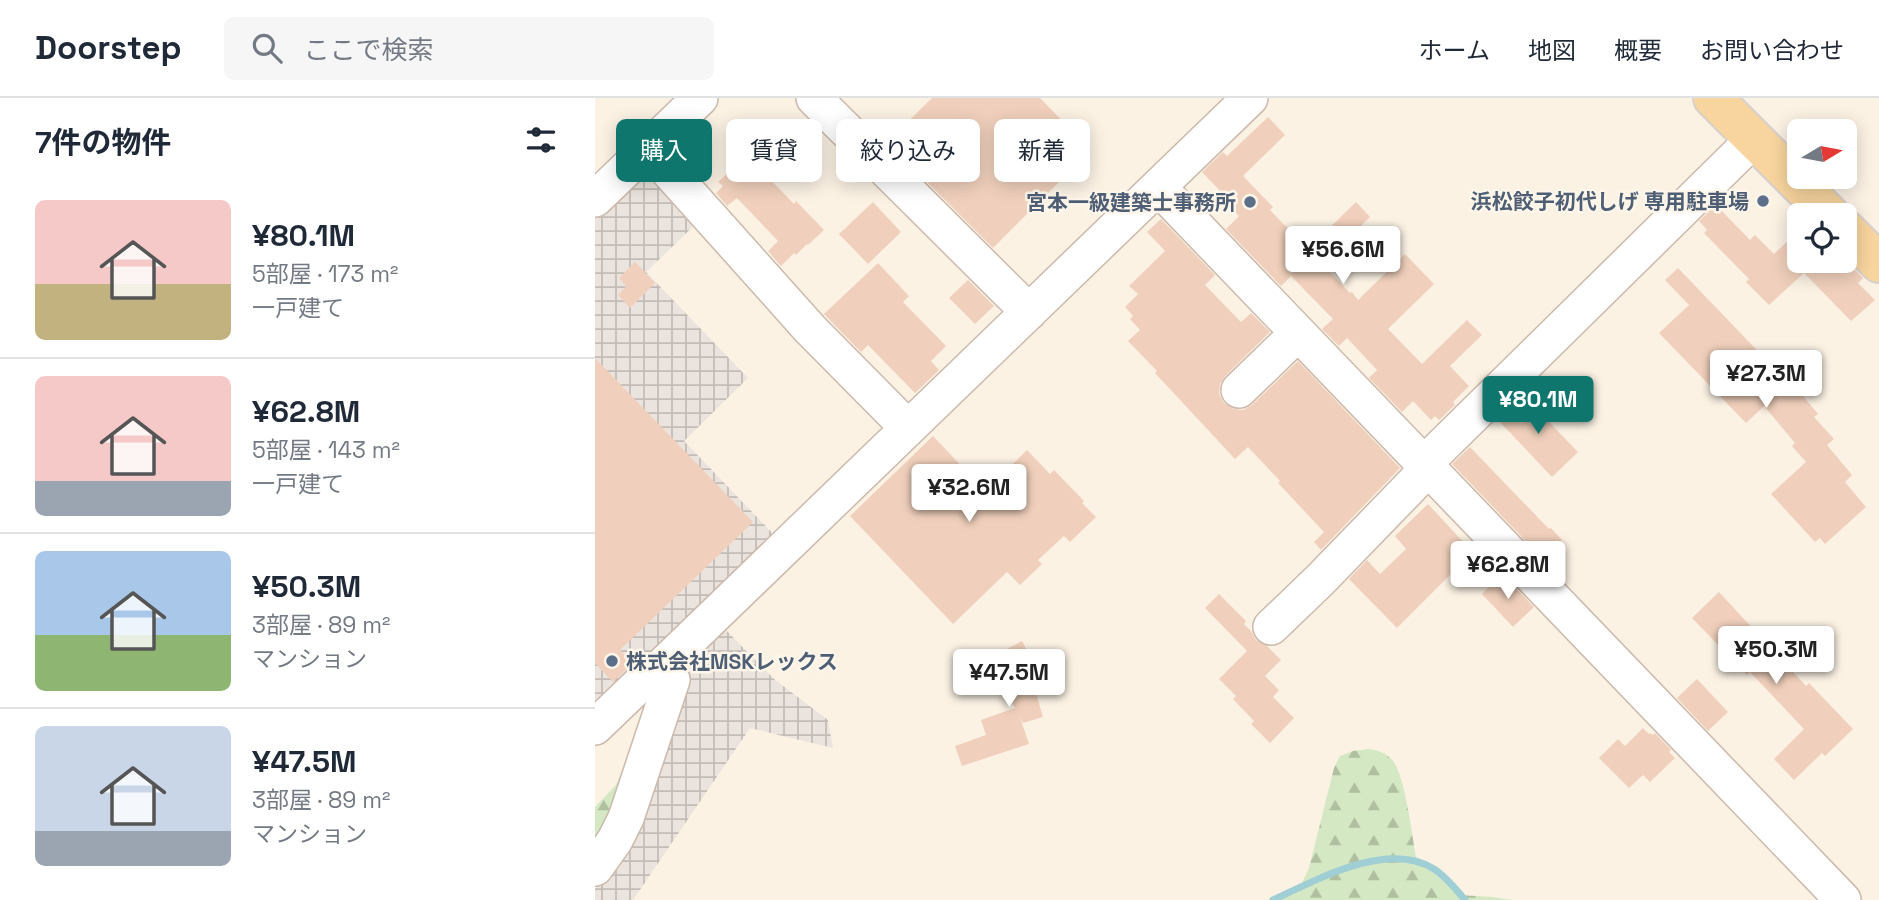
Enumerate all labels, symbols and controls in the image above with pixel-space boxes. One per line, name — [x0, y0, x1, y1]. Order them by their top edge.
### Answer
search box — [224, 17, 714, 80]
text: Doorstep — [35, 27, 182, 69]
icon: search — [248, 29, 286, 67]
text: ここで検索 — [304, 33, 434, 67]
text: ホーム — [1419, 35, 1490, 66]
text: 地図 — [1528, 35, 1576, 66]
text: 概要 — [1614, 35, 1662, 66]
text: お問い合わせ — [1700, 35, 1844, 66]
chip: 購入 — [616, 119, 712, 182]
chip: 賃貸 — [726, 119, 822, 182]
chip: 絞り込み — [836, 119, 980, 182]
chip: 新着 — [994, 119, 1090, 182]
north arrow — [1787, 119, 1857, 189]
map controls — [1787, 119, 1857, 273]
icon: filters — [522, 121, 560, 159]
text: 7件の物件 — [35, 123, 172, 162]
place label: 浜松餃子初代しげ 専用駐車場 — [1471, 188, 1749, 215]
place label: 宮本一級建築士事務所 — [1026, 189, 1236, 216]
marker: 浜松餃子初代しげ 専用駐車場 — [1755, 193, 1771, 209]
marker: 宮本一級建築士事務所 — [1242, 194, 1258, 210]
button: locate — [1787, 203, 1857, 273]
text: ¥80.1M — [252, 216, 355, 255]
pin: ¥56.6M — [1286, 226, 1400, 286]
icon: home — [91, 228, 175, 312]
text: ¥56.6M — [1301, 234, 1385, 264]
text: 5部屋 · 173 m² — [252, 259, 399, 289]
text: 一戸建て — [252, 293, 344, 323]
pin: ¥27.3M — [1709, 350, 1823, 410]
text: ¥27.3M — [1726, 358, 1806, 388]
pin: ¥80.1M — [1481, 376, 1595, 436]
text: ¥80.1M — [1498, 384, 1578, 414]
text: ¥62.8M — [252, 392, 360, 431]
icon: home — [91, 404, 175, 488]
text: 5部屋 · 143 m² — [252, 435, 400, 465]
pin: ¥32.6M — [912, 464, 1026, 524]
text: 一戸建て — [252, 469, 344, 499]
text: ¥32.6M — [927, 472, 1011, 502]
pin: ¥62.8M — [1451, 542, 1565, 601]
text: ¥62.8M — [1467, 549, 1549, 579]
text: ¥50.3M — [252, 567, 361, 606]
icon: home — [91, 579, 175, 663]
text: 3部屋 · 89 m² — [252, 610, 391, 640]
pin: ¥50.3M — [1719, 626, 1833, 686]
text: ¥50.3M — [1734, 634, 1818, 664]
text: マンション — [252, 644, 367, 674]
place label: 株式会社MSKレックス — [626, 648, 838, 675]
pin: ¥47.5M — [952, 650, 1066, 709]
marker: 株式会社MSKレックス — [604, 653, 620, 669]
text: ¥47.5M — [969, 657, 1049, 687]
text: ¥47.5M — [252, 742, 356, 781]
icon: home — [91, 754, 175, 838]
text: 3部屋 · 89 m² — [252, 785, 391, 815]
text: マンション — [252, 819, 367, 849]

